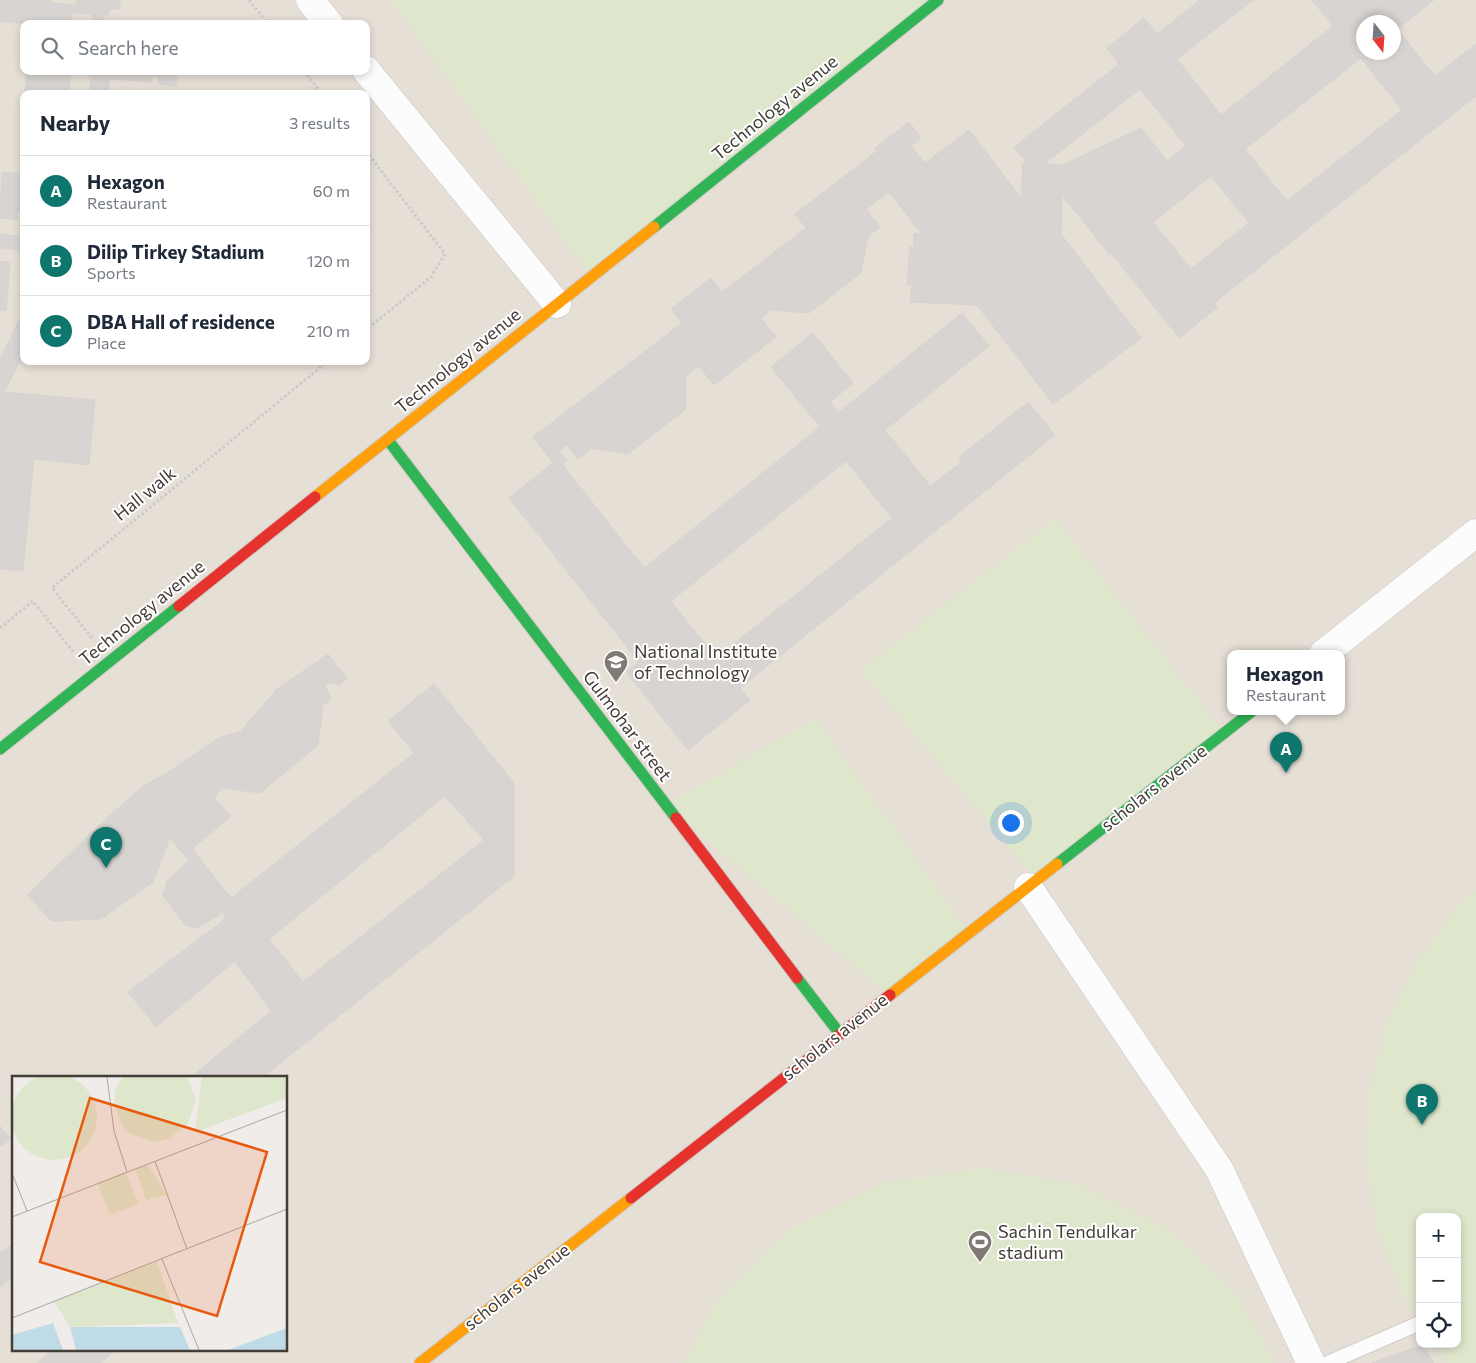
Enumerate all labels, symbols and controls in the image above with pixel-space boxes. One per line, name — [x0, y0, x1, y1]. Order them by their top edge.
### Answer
north arrow — [1356, 15, 1401, 60]
search box — [20, 20, 370, 75]
icon: search — [38, 34, 66, 62]
text: Search here — [78, 36, 178, 59]
street label: Technology avenue — [707, 50, 842, 165]
text: Nearby — [40, 110, 110, 135]
text: 3 results — [289, 113, 350, 132]
text: Hexagon — [87, 170, 165, 193]
text: A — [50, 181, 62, 200]
text: 60 m — [313, 181, 350, 200]
text: Restaurant — [87, 193, 167, 212]
text: Dilip Tirkey Stadium — [87, 240, 264, 263]
text: B — [51, 251, 61, 270]
text: 120 m — [307, 251, 350, 270]
text: Sports — [87, 263, 136, 282]
street label: Technology avenue — [390, 303, 525, 418]
text: DBA Hall of residence — [87, 310, 275, 333]
text: C — [51, 321, 61, 340]
text: 210 m — [307, 321, 350, 340]
text: Place — [87, 333, 126, 352]
street label: Hall walk — [109, 461, 180, 525]
street label: Technology avenue — [74, 555, 209, 670]
place label: National Institute of Technology — [634, 640, 777, 683]
school or university icon: National Institute of Technology — [603, 649, 629, 683]
popup — [1227, 650, 1345, 715]
text: Hexagon — [1246, 662, 1324, 685]
street label: Gulmohar street — [579, 666, 677, 785]
text: Restaurant — [1246, 685, 1326, 704]
pin: A — [1270, 732, 1302, 773]
street label: scholars avenue — [1096, 739, 1211, 835]
your location — [998, 810, 1024, 836]
pin: C — [90, 827, 122, 868]
street label: scholars avenue — [777, 988, 892, 1084]
inset map — [12, 1076, 288, 1350]
pin: B — [1406, 1084, 1438, 1125]
map controls — [1416, 1213, 1461, 1348]
button: + — [1416, 1213, 1461, 1258]
place label: Sachin Tendulkar stadium — [998, 1220, 1137, 1263]
sports icon: Sachin Tendulkar stadium — [967, 1229, 993, 1263]
street label: scholars avenue — [459, 1238, 574, 1334]
button: − — [1416, 1258, 1461, 1303]
button: locate — [1416, 1303, 1461, 1348]

